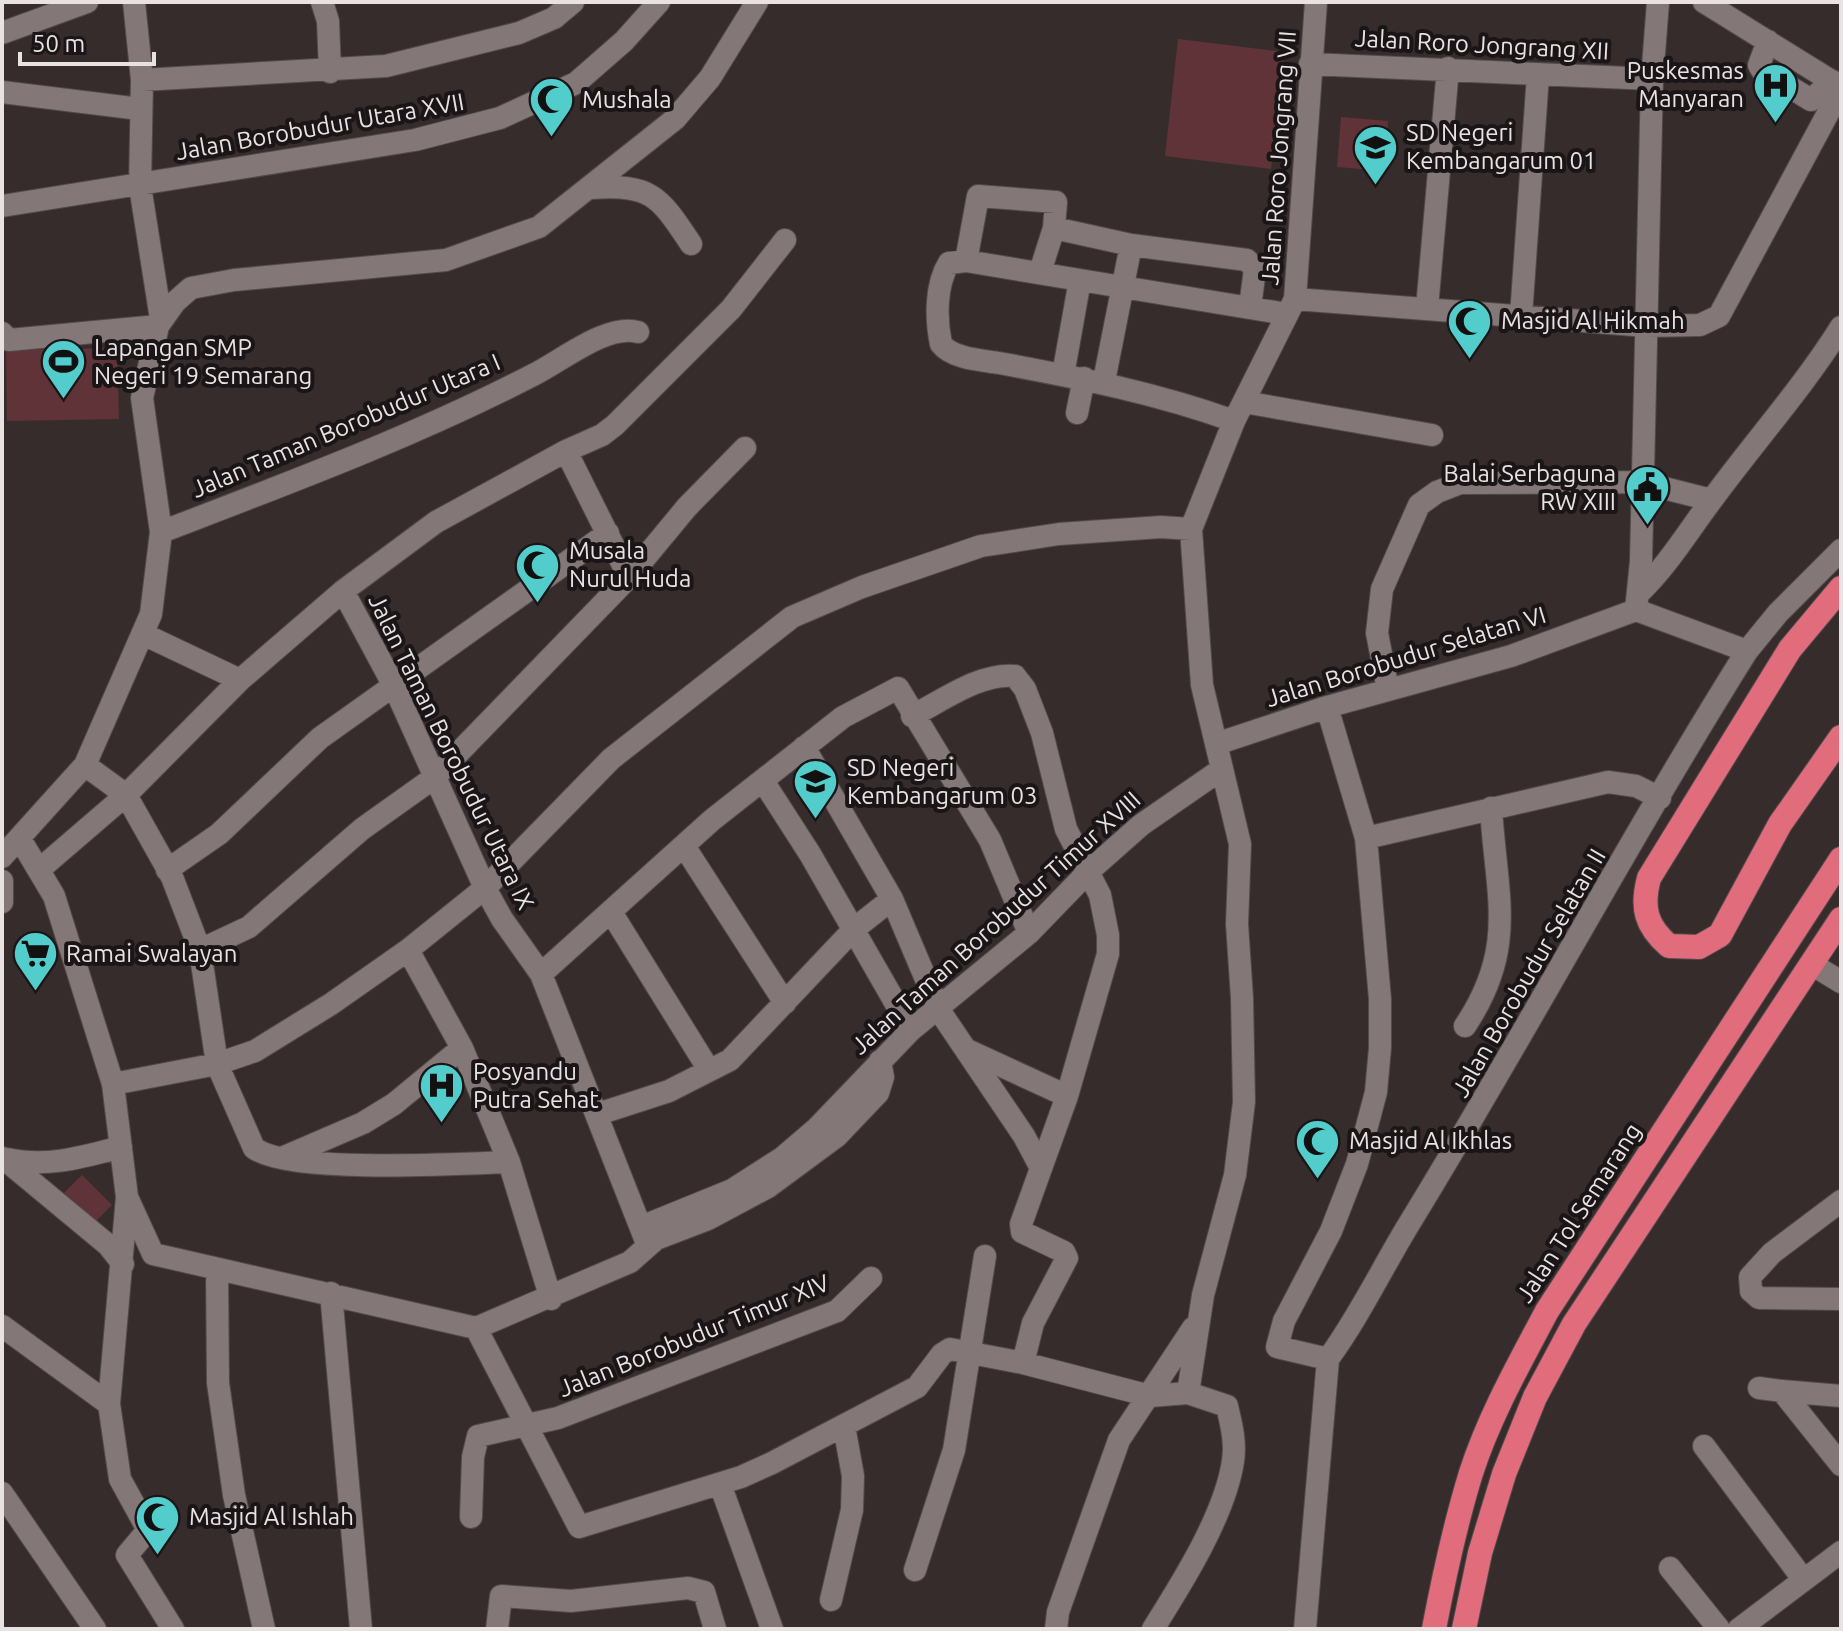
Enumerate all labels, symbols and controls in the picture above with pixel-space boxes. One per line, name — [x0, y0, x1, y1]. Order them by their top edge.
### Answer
scale bar — [20, 16, 154, 66]
street label: Jalan Roro Jongrang XII — [1354, 24, 1610, 65]
text: 50 m — [32, 30, 85, 57]
street label: Jalan Roro Jongrang VII — [1256, 30, 1301, 286]
place label: Puskesmas Manyaran — [1627, 57, 1744, 112]
hospital icon: Puskesmas Manyaran — [1751, 61, 1799, 124]
mosque icon: Mushala — [527, 76, 575, 139]
place label: Mushala — [582, 86, 672, 113]
street label: Jalan Borobudur Utara XVII — [174, 88, 466, 165]
place label: SD Negeri Kembangarum 01 — [1406, 119, 1597, 174]
school or university icon: SD Negeri Kembangarum 01 — [1351, 123, 1399, 186]
mosque icon: Masjid Al Hikmah — [1446, 297, 1494, 360]
place label: Masjid Al Hikmah — [1501, 307, 1685, 334]
place label: Lapangan SMP Negeri 19 Semarang — [94, 334, 312, 389]
sports icon: Lapangan SMP Negeri 19 Semarang — [39, 338, 87, 401]
street label: Jalan Taman Borobudur Utara I — [187, 348, 504, 503]
place label: Balai Serbaguna RW XIII — [1444, 460, 1616, 515]
public building icon: Balai Serbaguna RW XIII — [1623, 464, 1671, 527]
place label: Musala Nurul Huda — [569, 537, 691, 592]
mosque icon: Musala Nurul Huda — [514, 541, 562, 604]
street label: Jalan Taman Borobudur Utara IX — [363, 590, 540, 914]
street label: Jalan Borobudur Selatan VI — [1263, 601, 1549, 712]
place label: SD Negeri Kembangarum 03 — [847, 754, 1038, 809]
school or university icon: SD Negeri Kembangarum 03 — [792, 758, 840, 821]
street label: Jalan Taman Borobudur Timur XVIII — [846, 786, 1146, 1059]
street label: Jalan Borobudur Selatan II — [1446, 844, 1611, 1102]
supermarket icon: Ramai Swalayan — [11, 930, 59, 993]
place label: Ramai Swalayan — [66, 940, 237, 967]
place label: Posyandu Putra Sehat — [473, 1058, 599, 1113]
hospital icon: Posyandu Putra Sehat — [418, 1062, 466, 1125]
mosque icon: Masjid Al Ikhlas — [1294, 1117, 1342, 1180]
street label: Jalan Tol Semarang — [1511, 1118, 1646, 1307]
place label: Masjid Al Ikhlas — [1349, 1127, 1512, 1154]
street label: Jalan Borobudur Timur XIV — [555, 1269, 833, 1402]
mosque icon: Masjid Al Ishlah — [134, 1493, 182, 1556]
place label: Masjid Al Ishlah — [189, 1503, 354, 1530]

